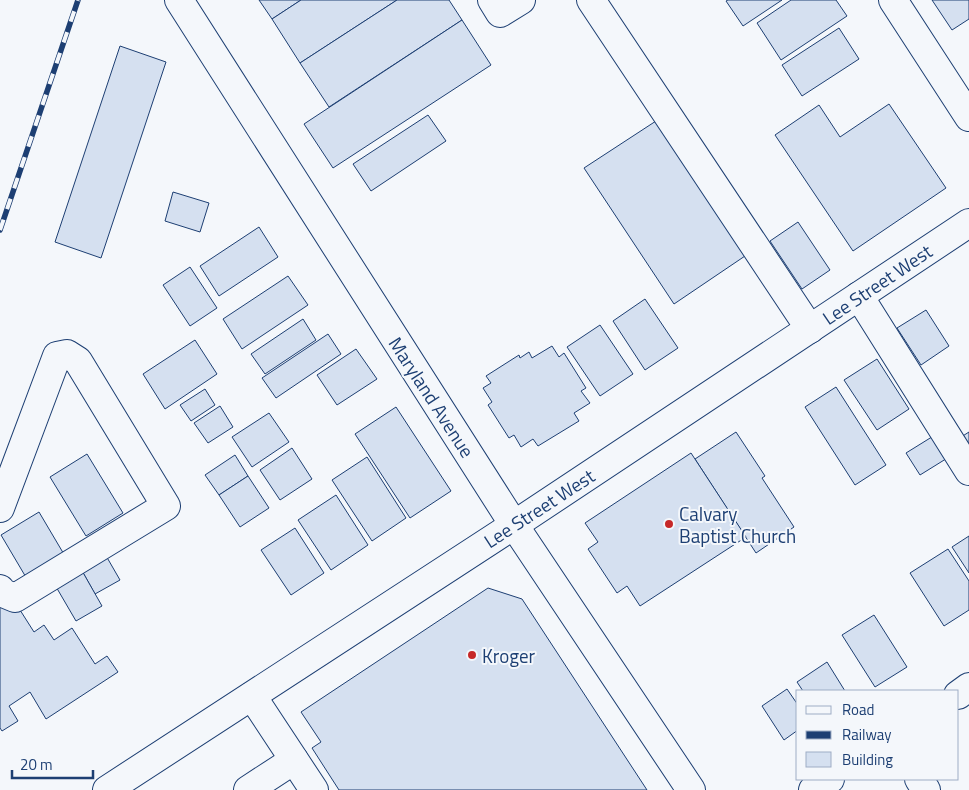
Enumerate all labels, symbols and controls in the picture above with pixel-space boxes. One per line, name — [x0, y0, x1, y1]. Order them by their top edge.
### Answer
street label: Lee Street West — [816, 236, 938, 332]
street label: Maryland Avenue — [382, 331, 482, 463]
street label: Lee Street West — [478, 461, 600, 555]
place label: Calvary Baptist Church — [679, 499, 796, 550]
marker: Calvary Baptist Church — [663, 518, 675, 530]
place label: Kroger — [482, 641, 536, 670]
marker: Kroger — [466, 649, 478, 661]
legend — [796, 690, 959, 780]
text: Road — [842, 698, 874, 721]
text: Railway — [842, 723, 892, 746]
scale bar — [12, 748, 94, 780]
text: Building — [842, 748, 893, 771]
text: 20 m — [20, 753, 53, 776]

